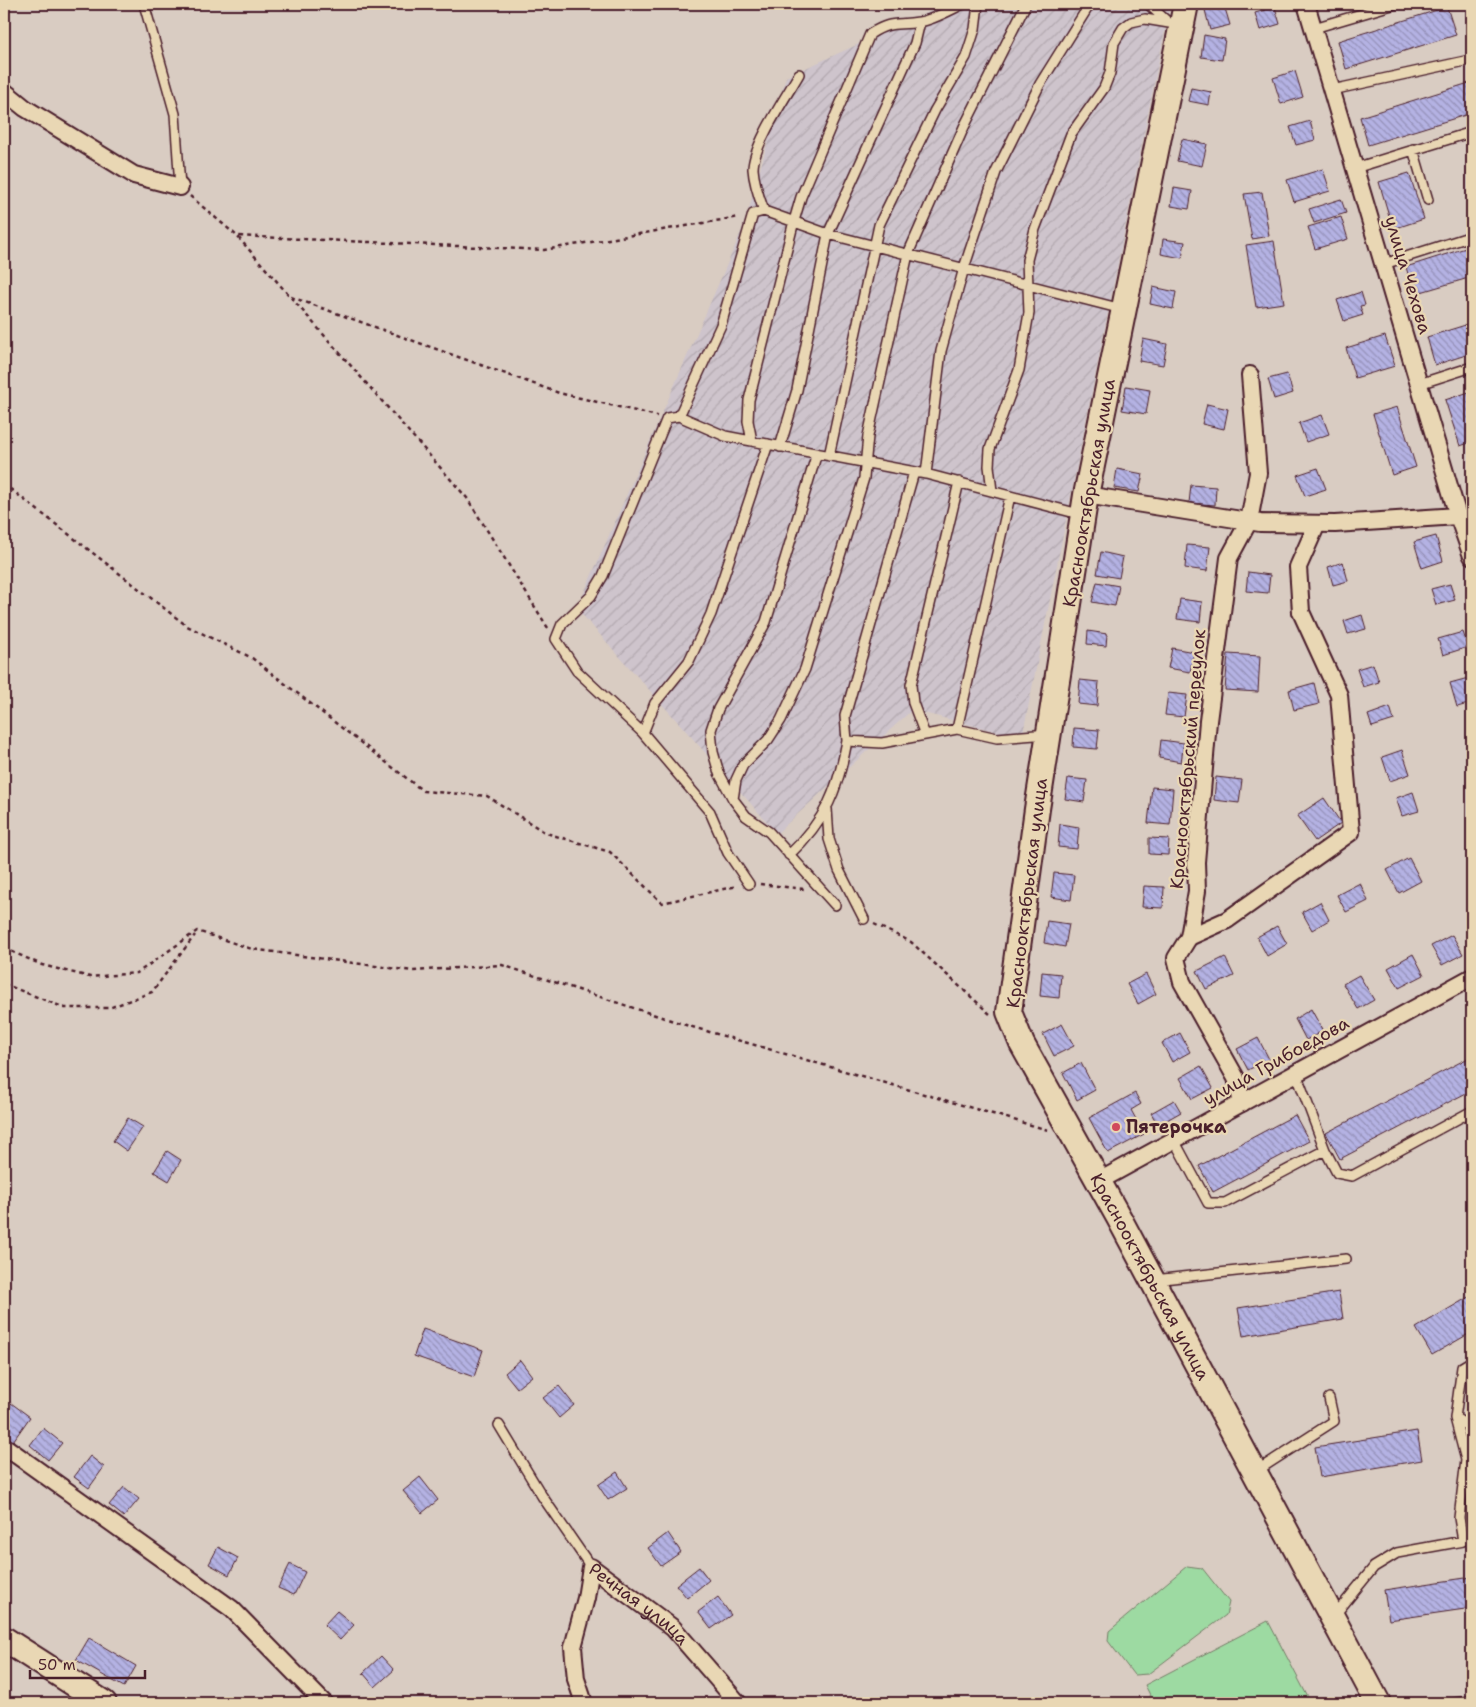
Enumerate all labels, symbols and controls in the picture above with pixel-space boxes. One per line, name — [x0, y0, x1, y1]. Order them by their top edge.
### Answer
street label: улица Чехова — [1379, 213, 1437, 337]
street label: Краснооктябрьская улица — [1057, 377, 1121, 609]
street label: Краснооктябрьский переулок — [1165, 628, 1211, 890]
street label: Краснооктябрьская улица — [1001, 777, 1053, 1009]
street label: улица Грибоедова — [1199, 1011, 1353, 1111]
place label: Пятерочка — [1126, 1115, 1227, 1139]
marker: Пятерочка — [1110, 1121, 1122, 1133]
street label: Краснооктябрьская улица — [1084, 1169, 1215, 1385]
street label: Речная улица — [584, 1557, 694, 1650]
scale bar — [30, 1647, 145, 1679]
text: 50 m — [38, 1655, 76, 1675]

